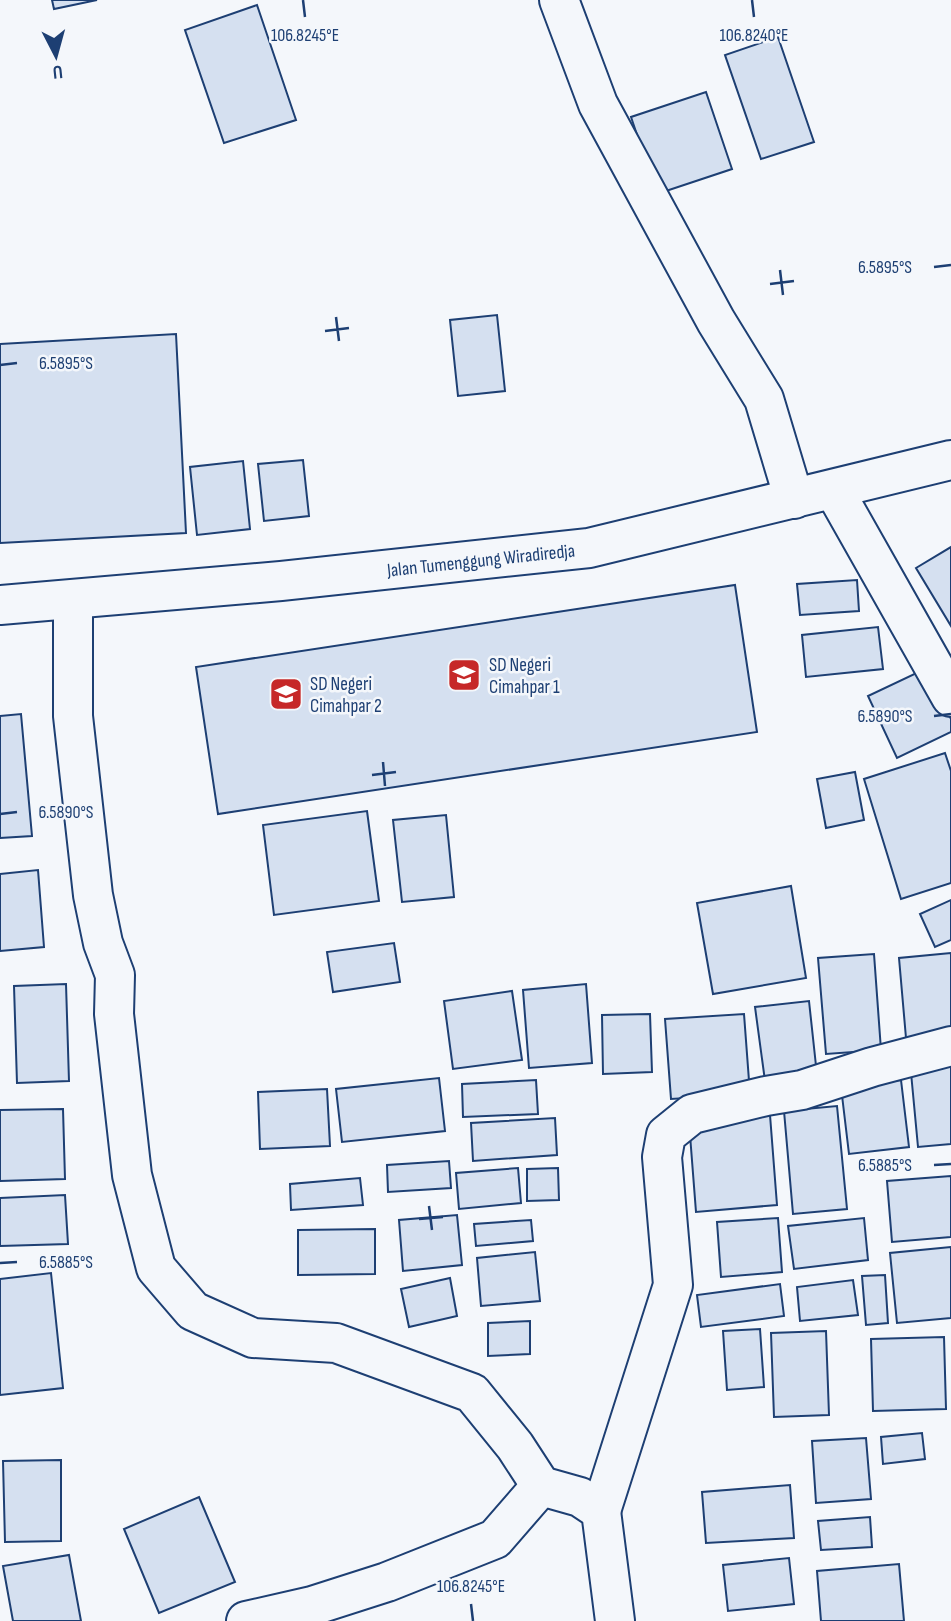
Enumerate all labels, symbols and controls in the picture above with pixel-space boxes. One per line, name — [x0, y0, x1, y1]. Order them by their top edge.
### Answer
north arrow — [21, 21, 91, 91]
text: 106.8245°E — [271, 25, 339, 46]
text: 106.8240°E — [720, 25, 788, 46]
text: U — [51, 59, 64, 83]
text: 6.5895°S — [858, 257, 912, 278]
text: 6.5895°S — [39, 353, 93, 374]
street label: Jalan Tumenggung Wiradiredja — [385, 540, 576, 583]
place label: SD Negeri Cimahpar 1 — [489, 654, 560, 699]
school or university icon: SD Negeri Cimahpar 1 — [445, 656, 483, 694]
place label: SD Negeri Cimahpar 2 — [310, 673, 382, 718]
school or university icon: SD Negeri Cimahpar 2 — [267, 675, 305, 713]
text: 6.5890°S — [858, 706, 913, 727]
text: 6.5890°S — [39, 802, 94, 823]
text: 6.5885°S — [858, 1155, 912, 1176]
text: 6.5885°S — [39, 1252, 93, 1273]
text: 106.8245°E — [437, 1576, 505, 1597]

